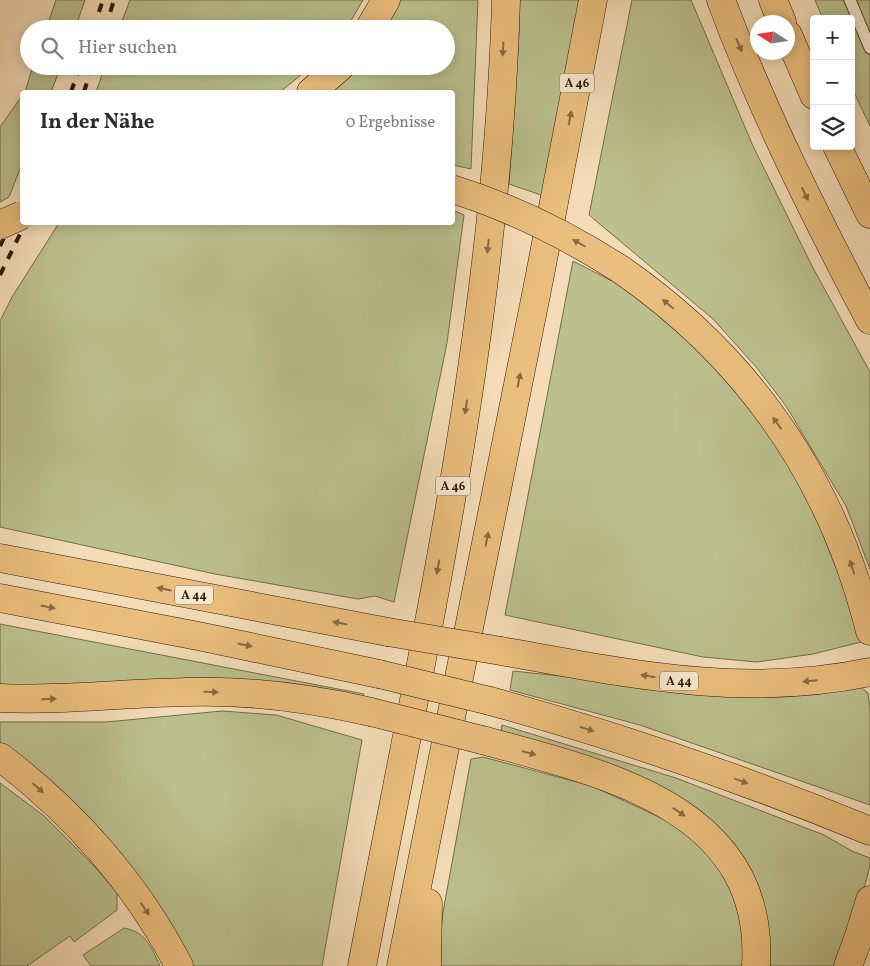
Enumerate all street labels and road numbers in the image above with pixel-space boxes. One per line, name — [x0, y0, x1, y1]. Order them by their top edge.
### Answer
road number: A 46 — [560, 74, 594, 92]
road number: A 46 — [436, 476, 470, 496]
road number: A 44 — [175, 586, 213, 604]
road number: A 44 — [660, 671, 698, 690]

